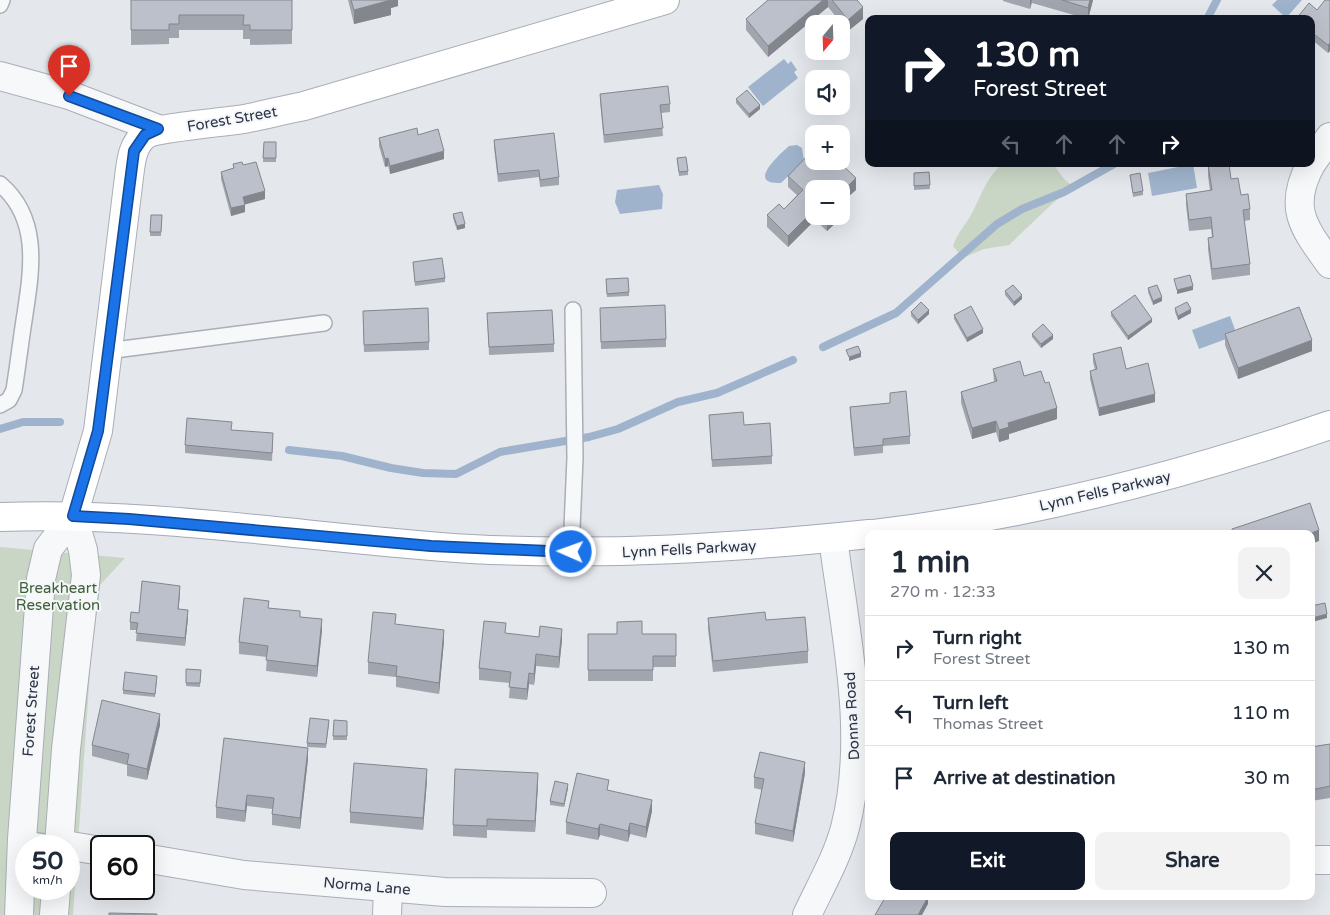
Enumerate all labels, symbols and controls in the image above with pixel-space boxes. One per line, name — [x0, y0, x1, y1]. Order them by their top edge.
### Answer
north arrow — [805, 15, 850, 60]
map controls — [805, 15, 850, 225]
text: 130 m — [973, 34, 1080, 76]
icon: right — [890, 35, 955, 100]
pin — [48, 45, 90, 96]
icon: arrive — [55, 52, 83, 80]
button: sound — [805, 70, 850, 115]
text: Forest Street — [973, 76, 1107, 102]
street label: Forest Street — [185, 102, 279, 136]
button: + — [805, 125, 850, 170]
icon: left — [997, 130, 1025, 158]
icon: ahead — [1050, 130, 1078, 158]
icon: ahead — [1103, 130, 1131, 158]
icon: right — [1156, 130, 1184, 158]
button: − — [805, 180, 850, 225]
street label: Lynn Fells Parkway — [1037, 467, 1173, 515]
position arrow — [544, 525, 596, 577]
street label: Lynn Fells Parkway — [621, 536, 757, 562]
text: 1 min — [890, 544, 970, 581]
button: close — [1238, 547, 1290, 599]
park label: Breakheart Reservation — [16, 579, 100, 614]
text: 270 m · 12:33 — [890, 582, 996, 602]
text: Turn right — [933, 627, 1021, 649]
icon: right — [890, 634, 918, 662]
text: 130 m — [1232, 637, 1290, 659]
text: Forest Street — [933, 649, 1030, 669]
street label: Forest Street — [19, 665, 43, 757]
street label: Donna Road — [841, 671, 863, 761]
text: Turn left — [933, 692, 1009, 714]
icon: left — [890, 699, 918, 727]
text: 110 m — [1232, 702, 1290, 724]
text: Thomas Street — [933, 714, 1043, 734]
icon: arrive — [890, 764, 918, 792]
text: Arrive at destination — [933, 767, 1116, 789]
text: 30 m — [1244, 767, 1290, 789]
button: Exit — [890, 832, 1085, 890]
button: Share — [1095, 832, 1290, 890]
speed limit sign: 60 — [90, 835, 155, 900]
text: 50 — [32, 846, 63, 876]
text: km/h — [32, 873, 63, 887]
street label: Norma Lane — [323, 873, 411, 899]

